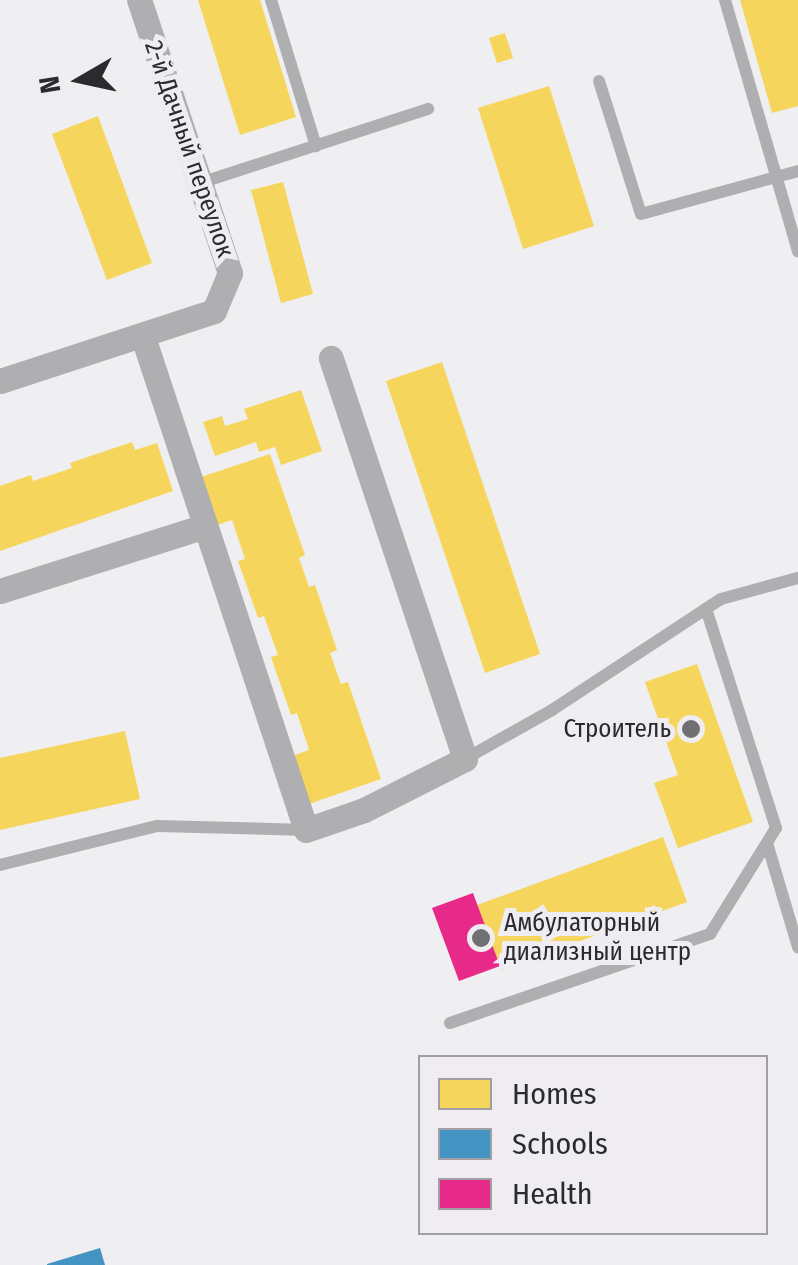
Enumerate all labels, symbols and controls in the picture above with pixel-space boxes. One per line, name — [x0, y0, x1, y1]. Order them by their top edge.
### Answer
north arrow — [30, 30, 130, 130]
street label: 2-й Дачный переулок — [138, 37, 240, 261]
text: N — [32, 74, 67, 96]
place label: Строитель — [564, 714, 671, 744]
marker: Строитель — [680, 718, 702, 740]
place label: Амбулаторный диализный центр — [504, 909, 691, 968]
marker: Амбулаторный диализный центр — [468, 925, 494, 951]
legend — [418, 1055, 768, 1235]
text: Homes — [512, 1076, 597, 1112]
text: Schools — [512, 1126, 608, 1162]
text: Health — [512, 1176, 593, 1212]

